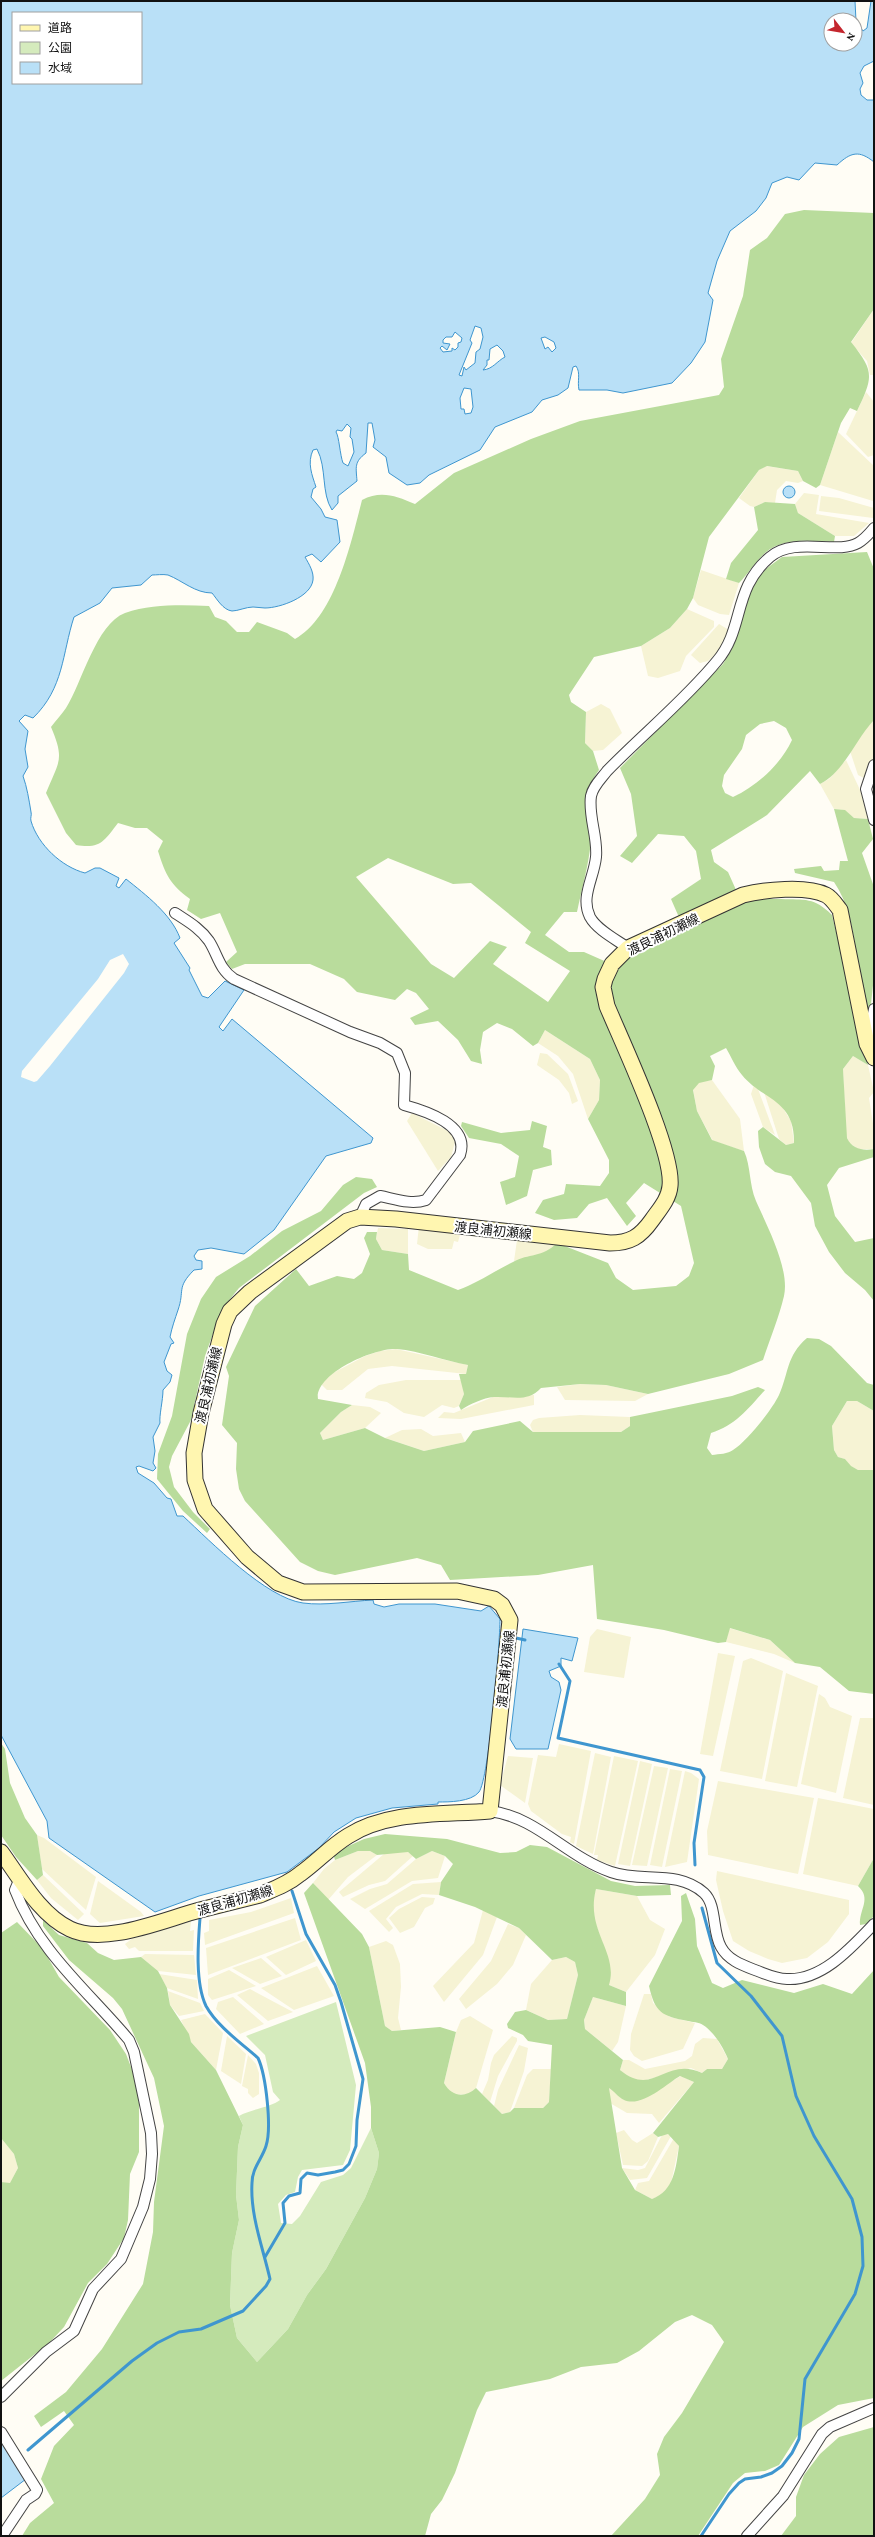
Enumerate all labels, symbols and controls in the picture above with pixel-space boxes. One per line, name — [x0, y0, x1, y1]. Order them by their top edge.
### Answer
legend — [12, 12, 142, 84]
north arrow — [823, 12, 863, 52]
text: 道路 — [48, 21, 72, 35]
text: N — [844, 31, 859, 44]
text: 公園 — [48, 41, 72, 55]
text: 水域 — [48, 61, 72, 75]
street label: 渡良浦初瀬線 — [625, 911, 702, 958]
street label: 渡良浦初瀬線 — [453, 1219, 533, 1242]
street label: 渡良浦初瀬線 — [192, 1345, 225, 1425]
street label: 渡良浦初瀬線 — [494, 1629, 517, 1709]
street label: 渡良浦初瀬線 — [196, 1883, 275, 1918]

